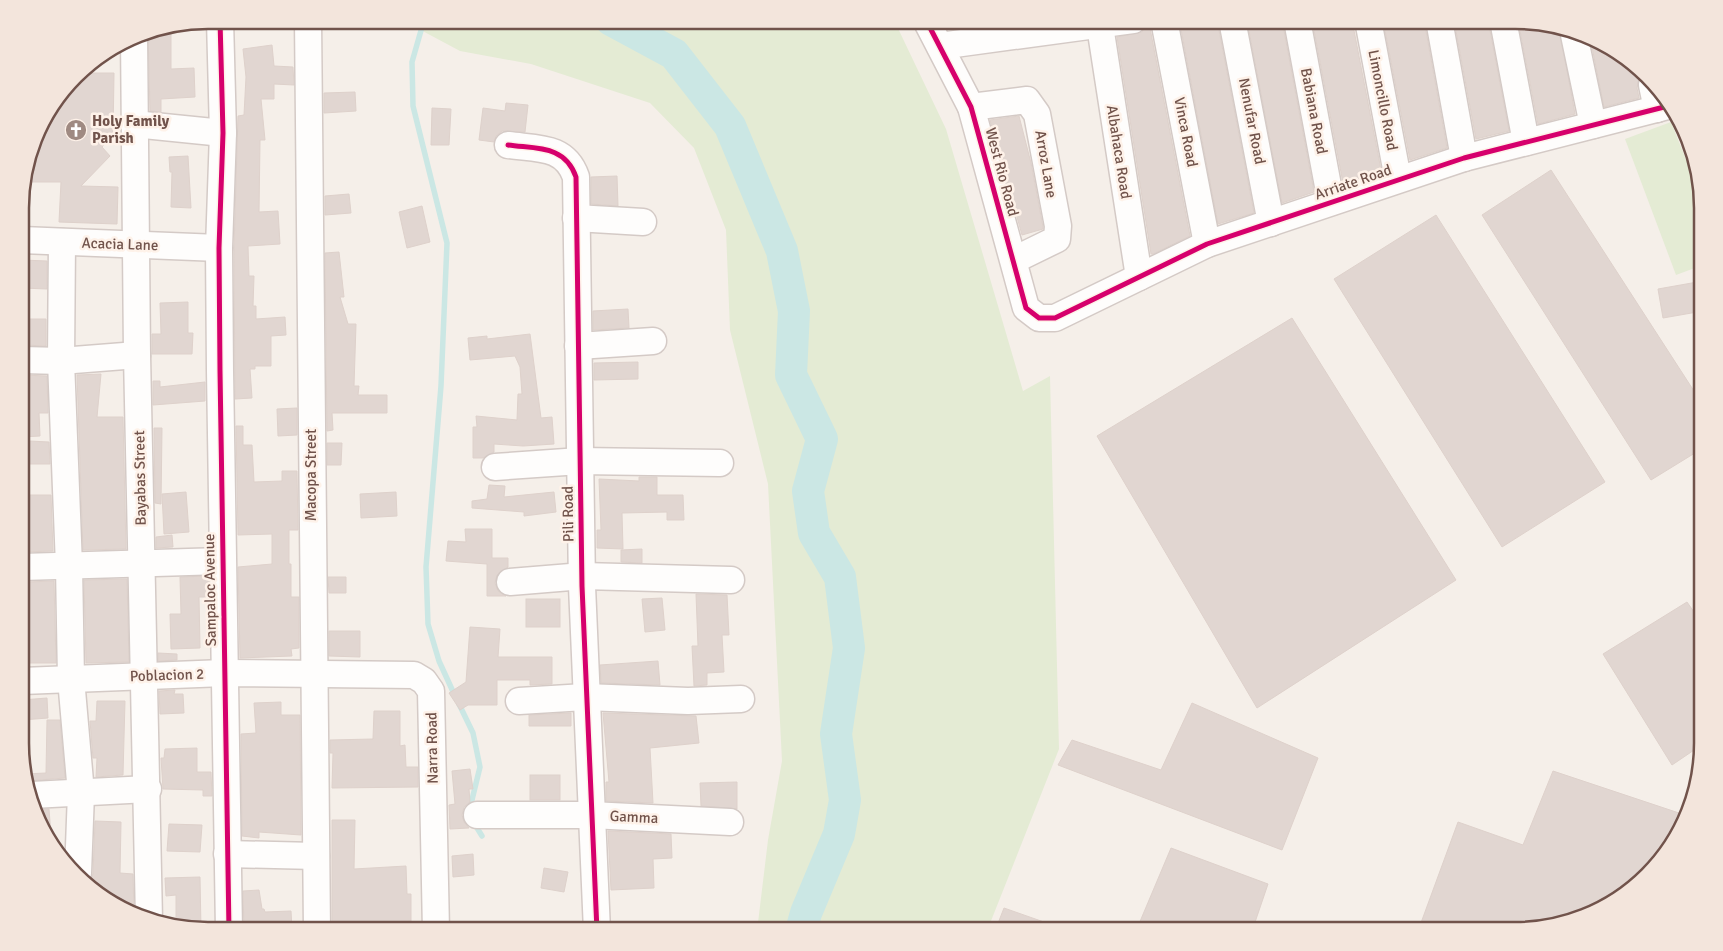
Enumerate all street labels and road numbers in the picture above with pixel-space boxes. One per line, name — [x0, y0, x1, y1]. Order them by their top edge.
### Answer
street label: Limoncillo Road — [1364, 48, 1402, 152]
street label: Babiana Road — [1297, 66, 1331, 156]
street label: Nenufar Road — [1235, 76, 1269, 166]
street label: Vinca Road — [1170, 95, 1202, 169]
street label: Albahaca Road — [1103, 104, 1135, 200]
street label: West Rio Road — [982, 126, 1022, 218]
street label: Arroz Lane — [1031, 129, 1061, 199]
street label: Arriate Road — [1312, 160, 1394, 204]
street label: Acacia Lane — [81, 234, 159, 254]
street label: Macopa Street — [302, 429, 320, 521]
street label: Bayabas Street — [130, 430, 150, 526]
street label: Pili Road — [559, 486, 577, 542]
street label: Sampaloc Avenue — [200, 533, 220, 647]
street label: Poblacion 2 — [129, 665, 205, 685]
street label: Narra Road — [422, 712, 442, 784]
street label: Gamma — [609, 807, 659, 827]

